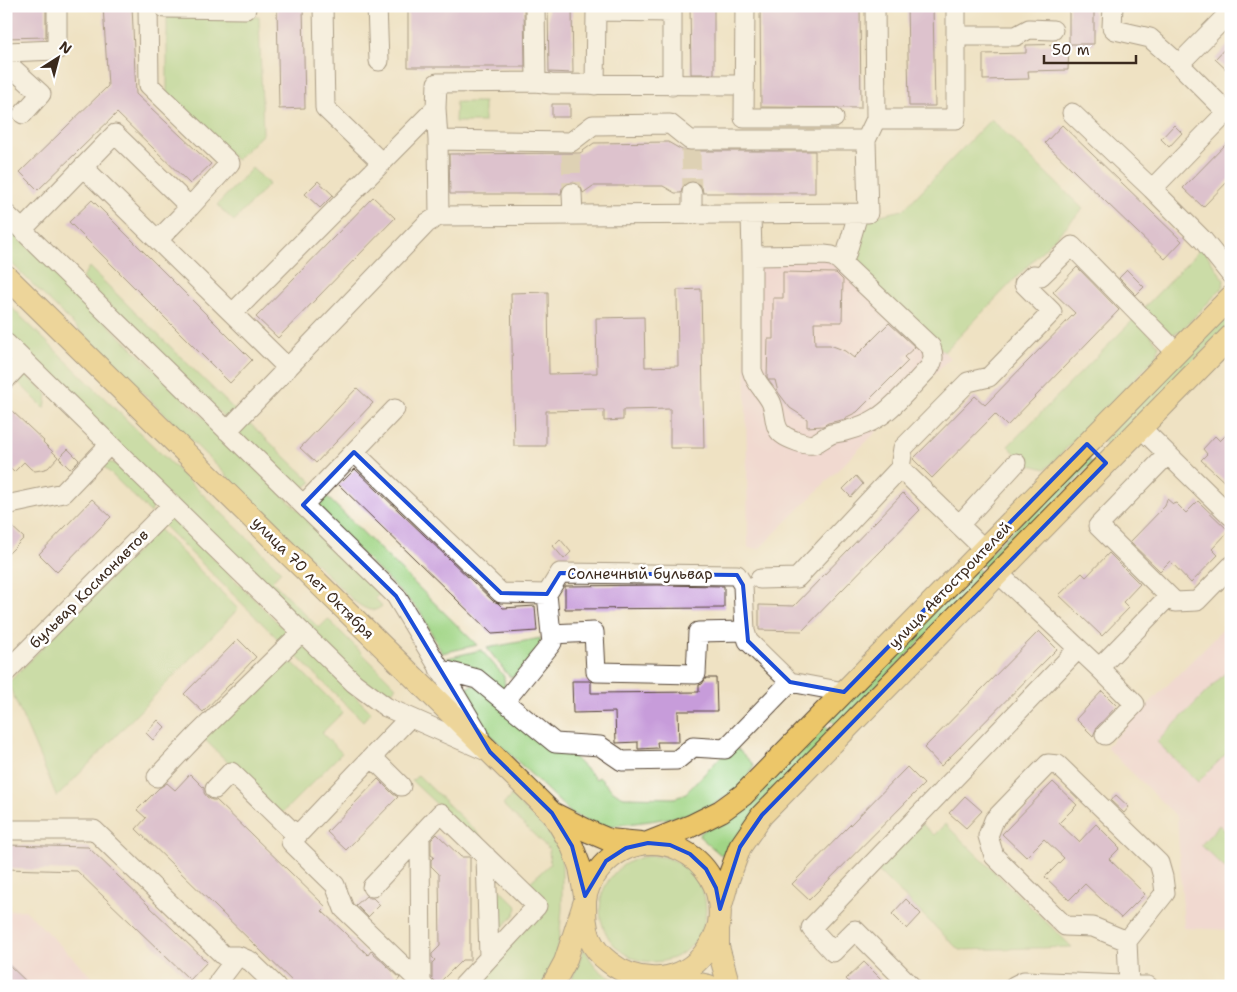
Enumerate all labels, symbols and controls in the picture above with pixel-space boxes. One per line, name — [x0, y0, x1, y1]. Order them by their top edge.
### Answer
north arrow — [32, 32, 82, 82]
scale bar — [1044, 32, 1137, 64]
text: N — [56, 37, 75, 58]
text: 50 m — [1052, 40, 1090, 60]
street label: улица 70 лет Октября — [247, 512, 379, 644]
street label: улица Автостроителей — [884, 517, 1016, 653]
street label: бульвар Космонавтов — [25, 525, 153, 653]
street label: Солнечный бульвар — [567, 564, 713, 584]

